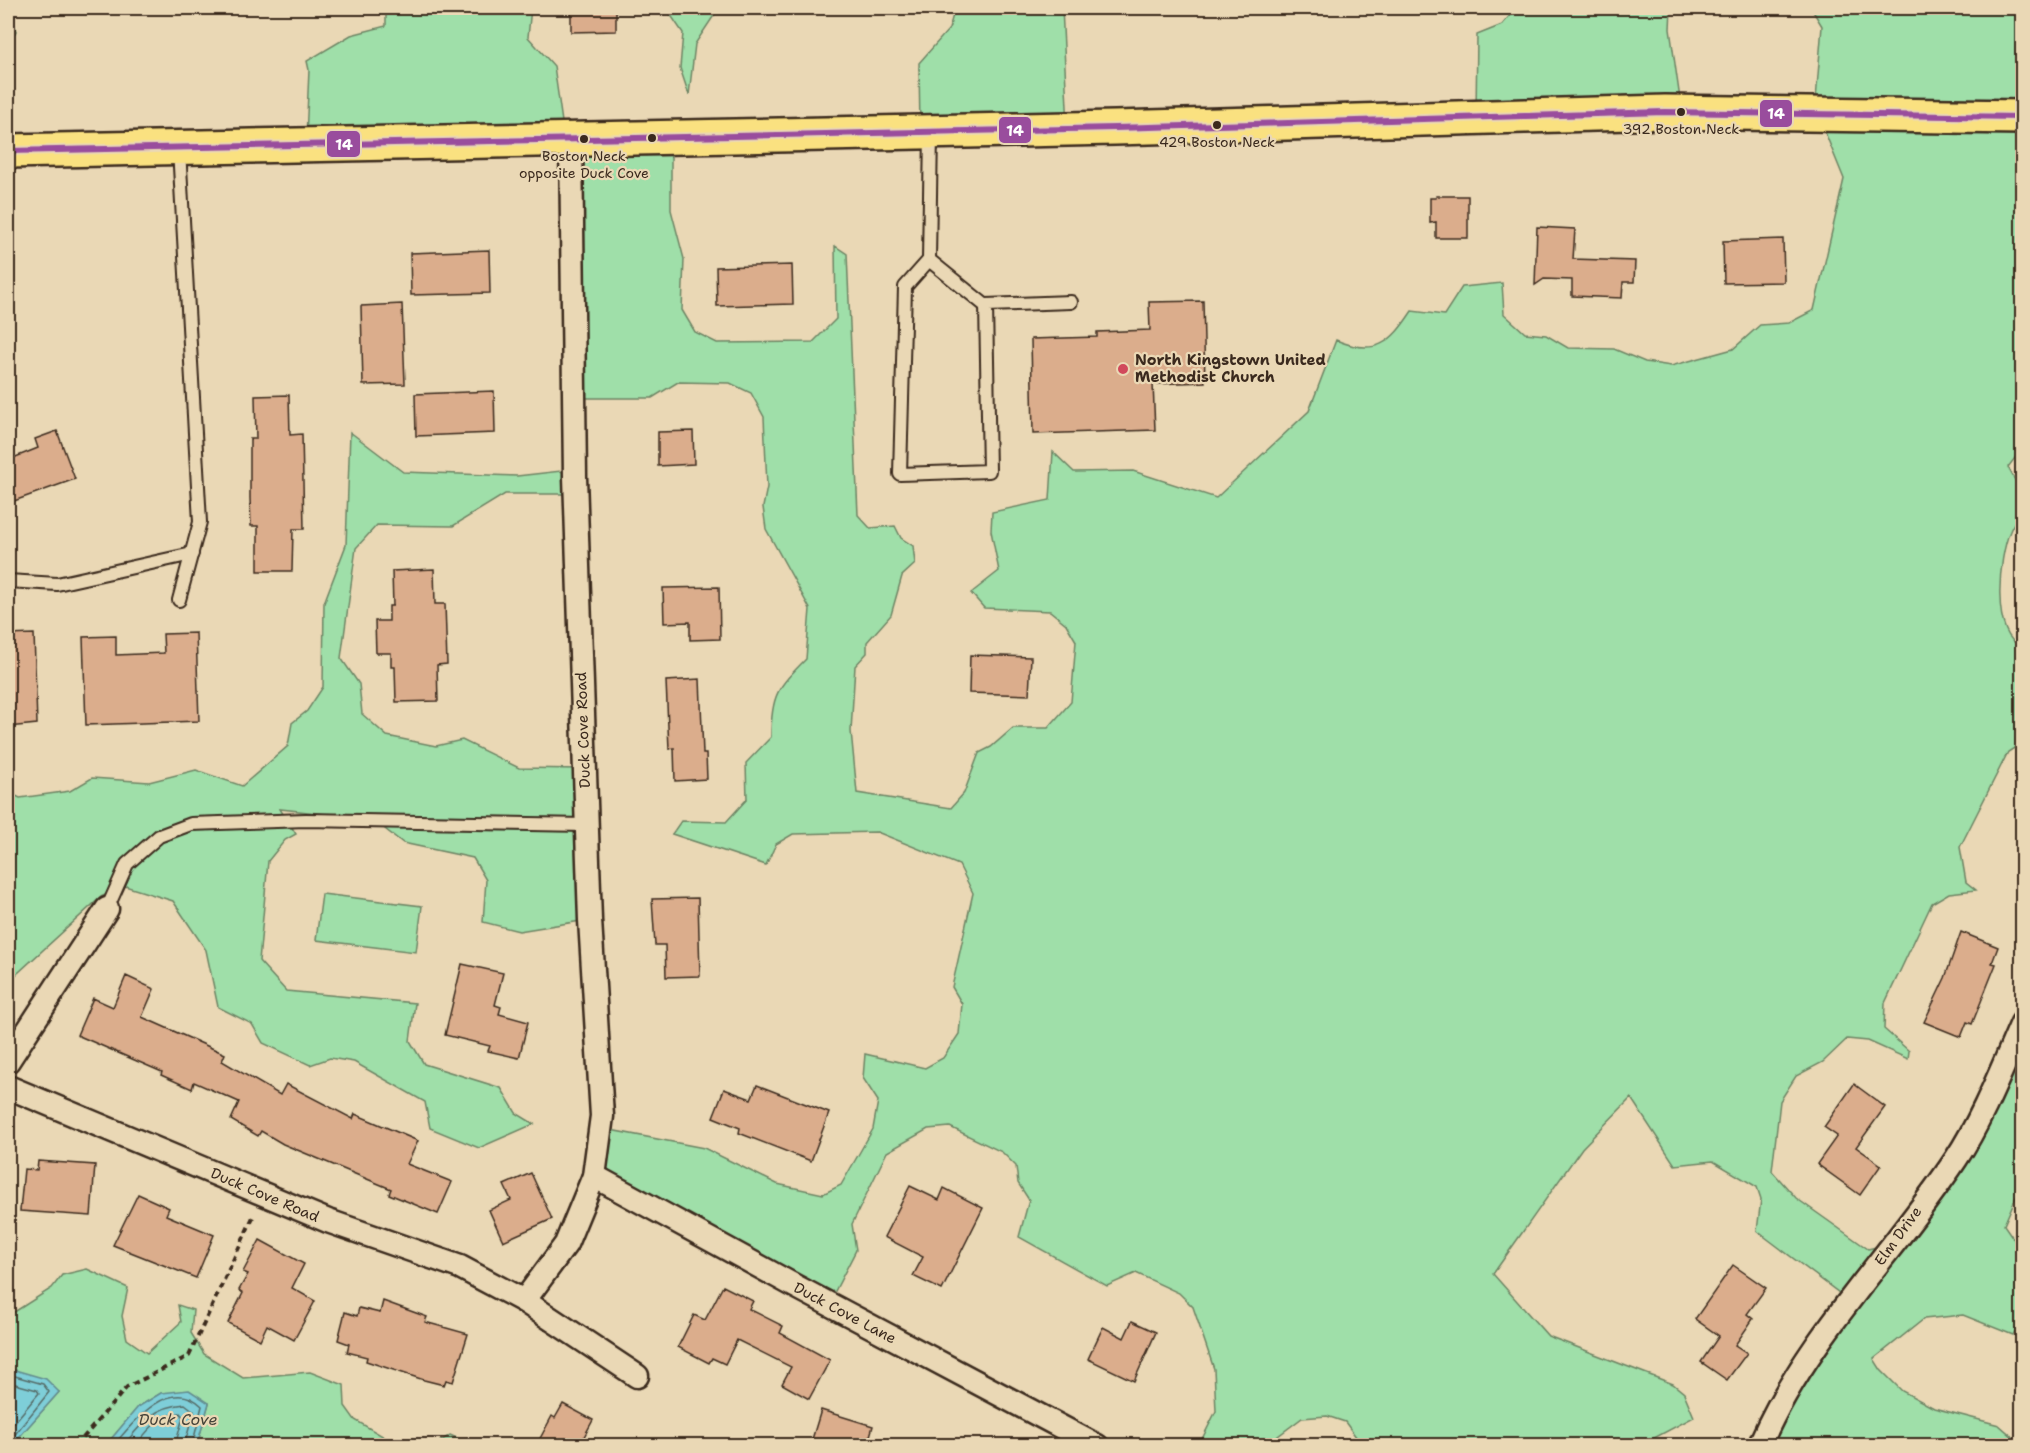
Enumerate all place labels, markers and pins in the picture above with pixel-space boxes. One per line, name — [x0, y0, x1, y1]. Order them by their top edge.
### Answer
marker: 392 Boston Neck — [1675, 106, 1687, 118]
marker: 429 Boston Neck — [1211, 119, 1223, 131]
place label: 392 Boston Neck — [1623, 120, 1739, 138]
unlabelled marker — [646, 132, 658, 144]
marker: Boston Neck opposite Duck Cove — [578, 133, 590, 145]
place label: 429 Boston Neck — [1159, 133, 1275, 151]
place label: Boston Neck opposite Duck Cove — [519, 147, 649, 182]
place label: North Kingstown United Methodist Church — [1135, 350, 1326, 387]
marker: North Kingstown United Methodist Church — [1116, 362, 1130, 376]

